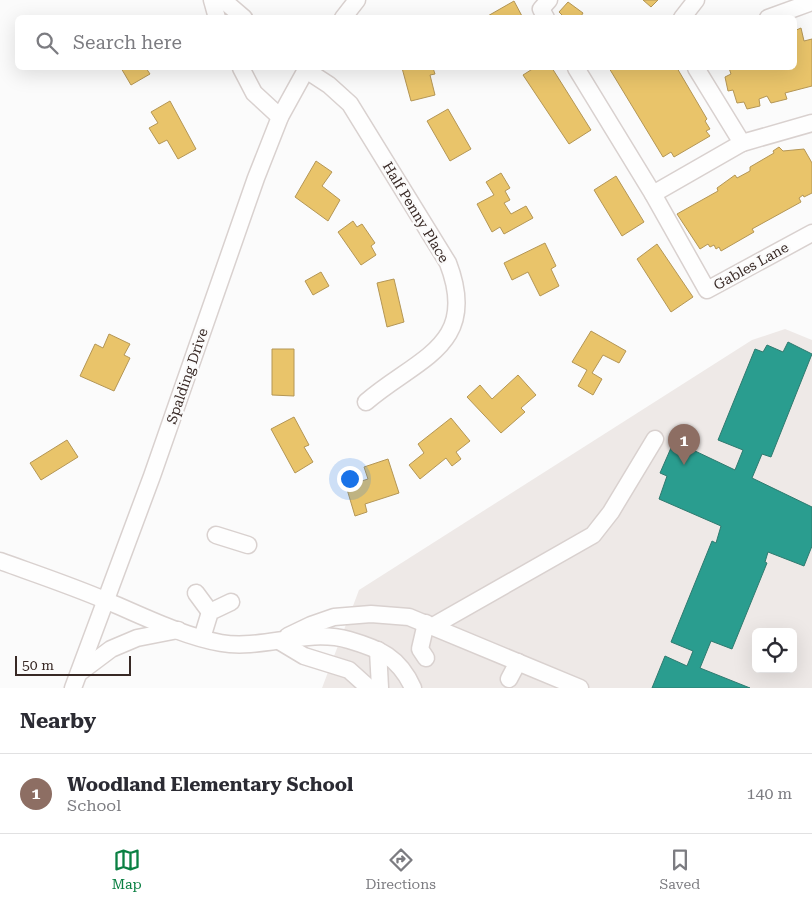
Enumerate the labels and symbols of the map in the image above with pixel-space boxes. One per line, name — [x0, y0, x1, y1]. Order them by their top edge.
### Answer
street label: Half Penny Place — [380, 159, 453, 266]
street label: Gables Lane — [711, 239, 791, 293]
street label: Spalding Drive — [163, 326, 211, 426]
pin: 1 — [668, 424, 700, 465]
your location — [337, 466, 363, 492]
scale bar — [15, 653, 131, 676]

